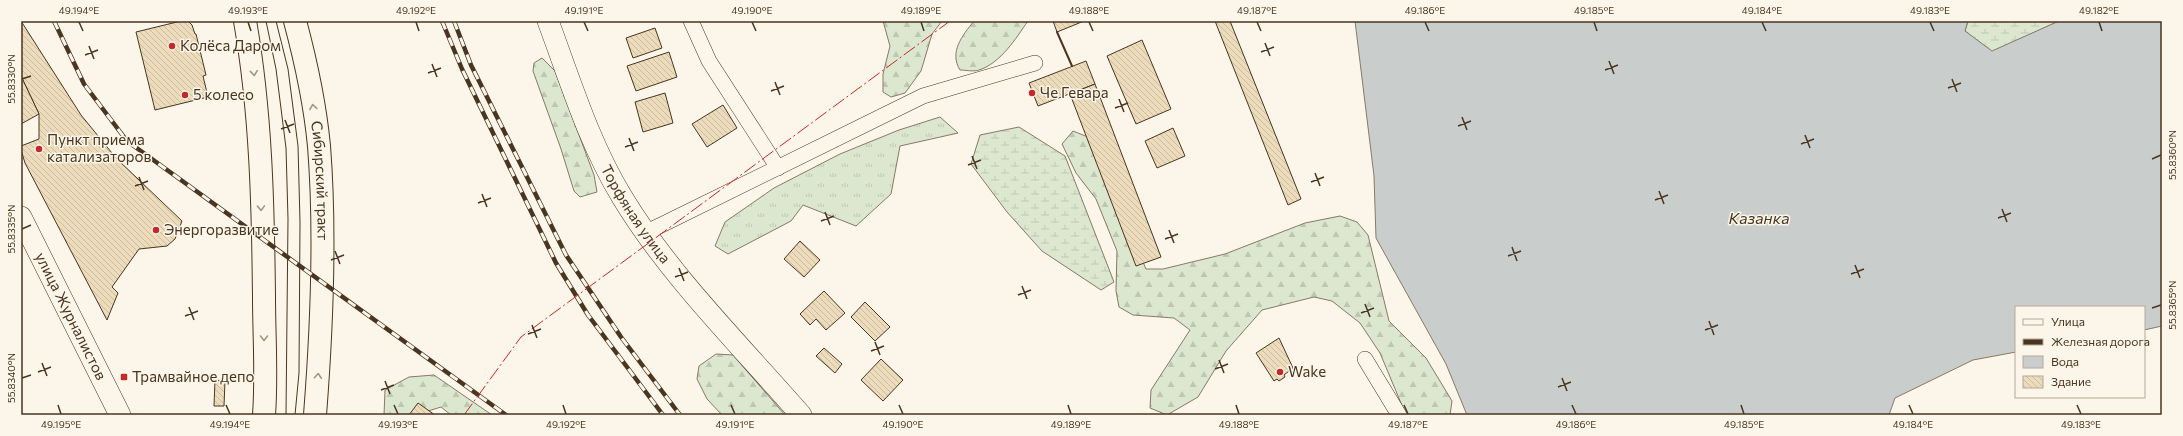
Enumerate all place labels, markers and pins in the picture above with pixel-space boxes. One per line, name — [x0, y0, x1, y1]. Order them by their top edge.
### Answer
place label: Колёса Даром — [180, 36, 281, 54]
marker: Колёса Даром — [167, 41, 177, 51]
place label: Че Гевара — [1040, 83, 1108, 101]
place label: 5 колесо — [193, 85, 254, 103]
marker: Че Гевара — [1027, 88, 1037, 98]
marker: 5 колесо — [180, 90, 190, 100]
place label: Пункт приема катализаторов — [47, 130, 152, 165]
marker: Пункт приема катализаторов — [34, 144, 44, 154]
place label: Энергоразвитие — [164, 220, 279, 238]
marker: Энергоразвитие — [151, 225, 161, 235]
place label: Wake — [1288, 362, 1326, 380]
place label: Трамвайное депо — [132, 367, 254, 385]
marker: Wake — [1275, 367, 1285, 377]
marker: Трамвайное депо — [119, 372, 129, 382]

